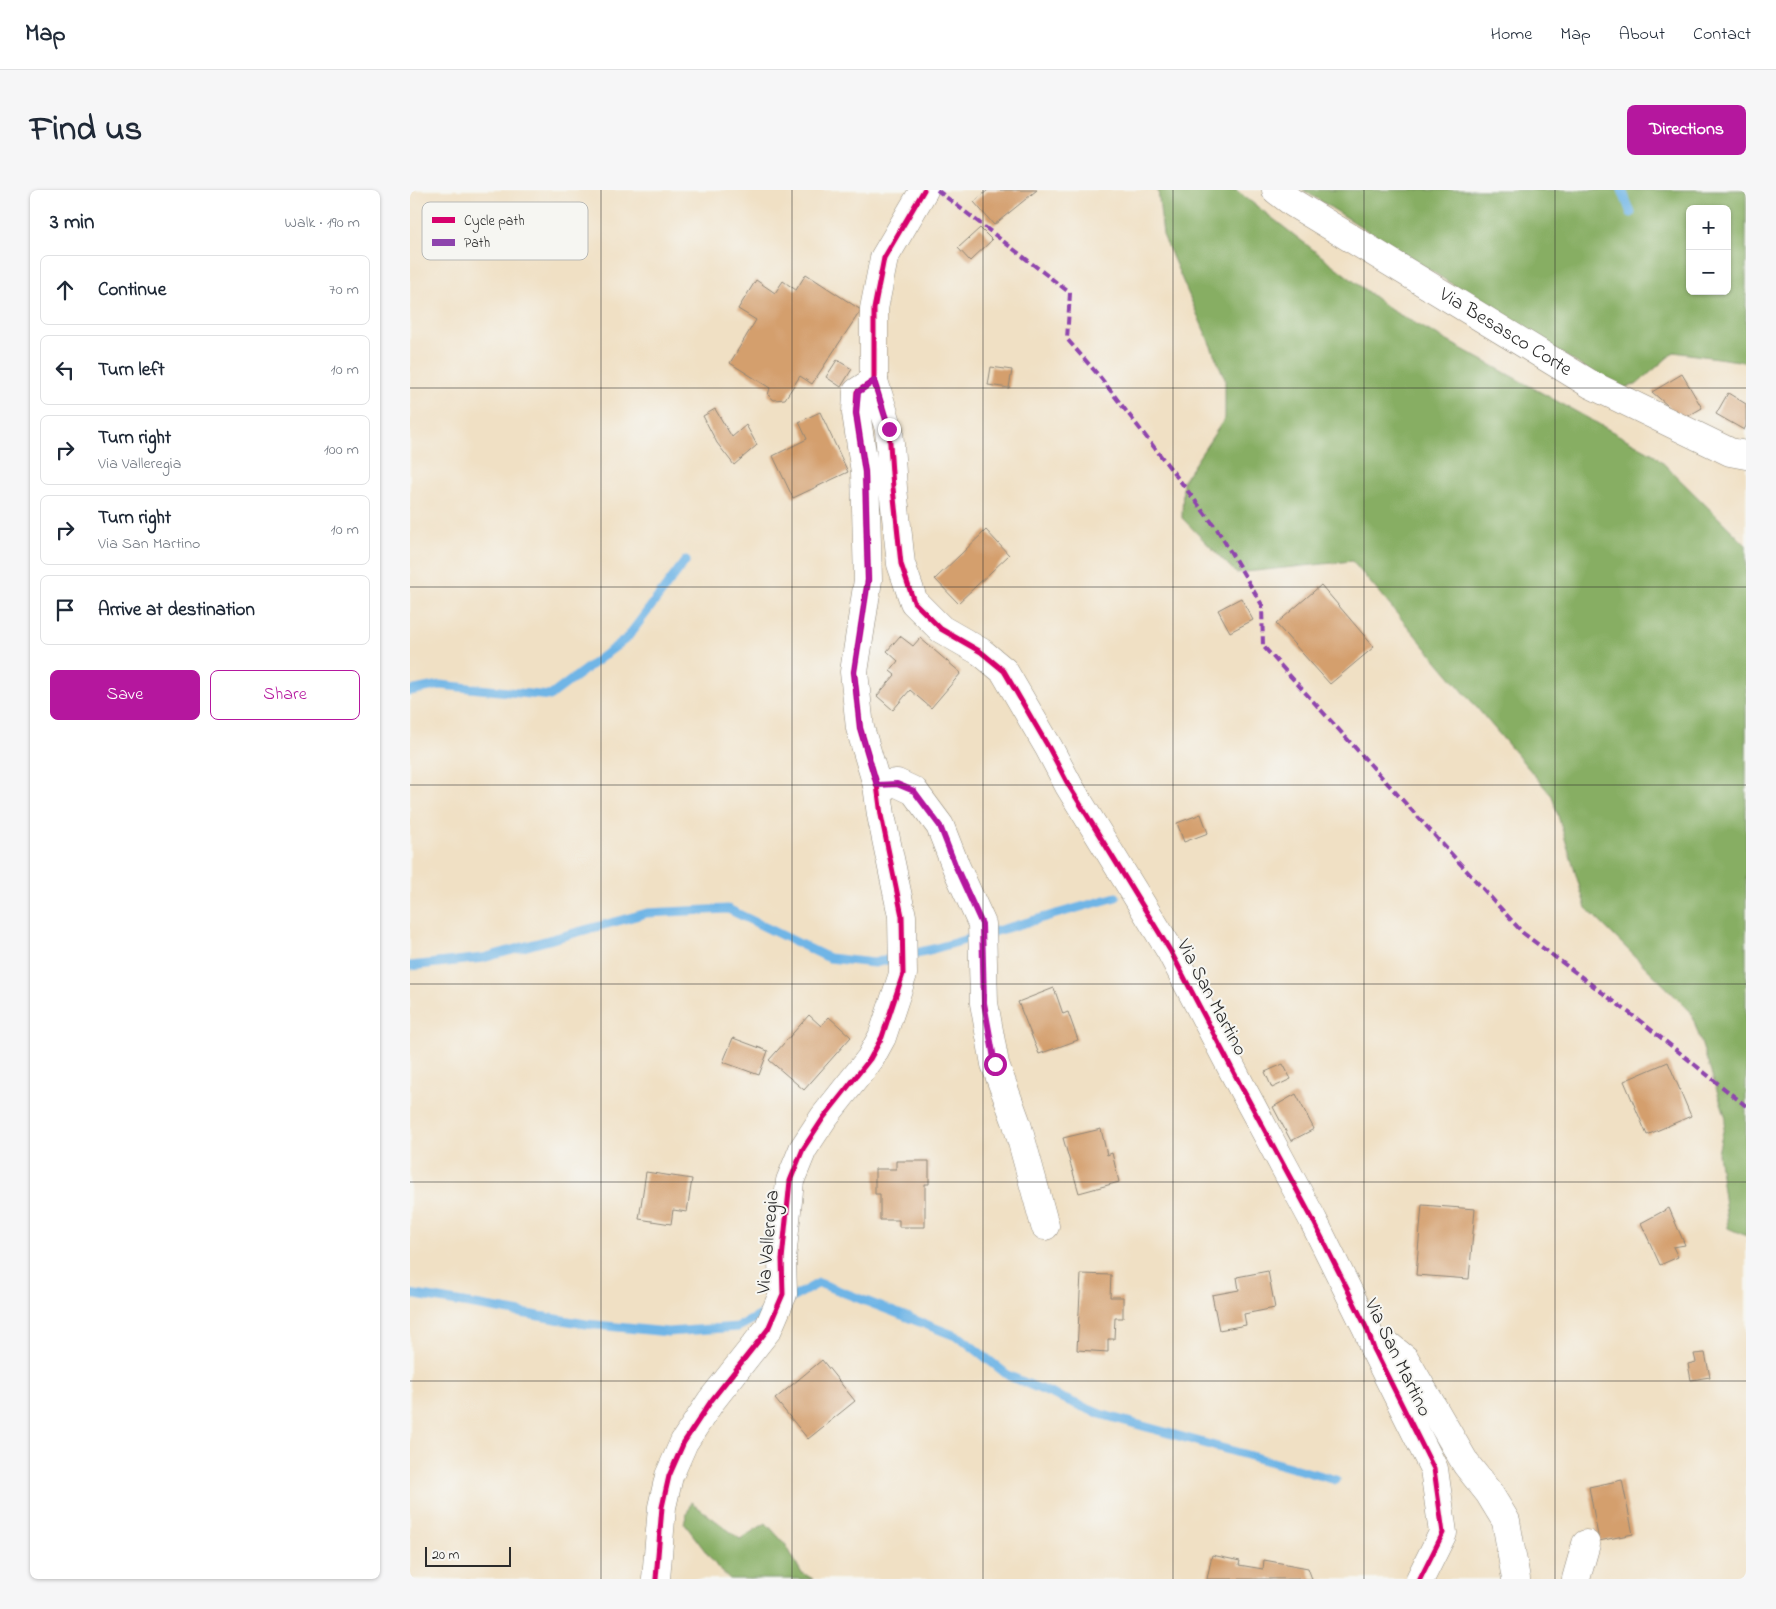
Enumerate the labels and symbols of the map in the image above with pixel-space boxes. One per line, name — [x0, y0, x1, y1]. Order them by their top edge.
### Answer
legend — [422, 202, 588, 260]
text: Cycle path — [464, 211, 525, 233]
text: Path — [464, 233, 490, 254]
street label: Via Besasco Corte — [1432, 280, 1577, 384]
route end — [878, 418, 901, 441]
street label: Via San Martino — [1168, 934, 1254, 1061]
route start — [984, 1053, 1007, 1076]
street label: Via Valleregia — [750, 1189, 789, 1296]
street label: Via San Martino — [1355, 1293, 1438, 1422]
scale bar — [425, 1544, 511, 1567]

